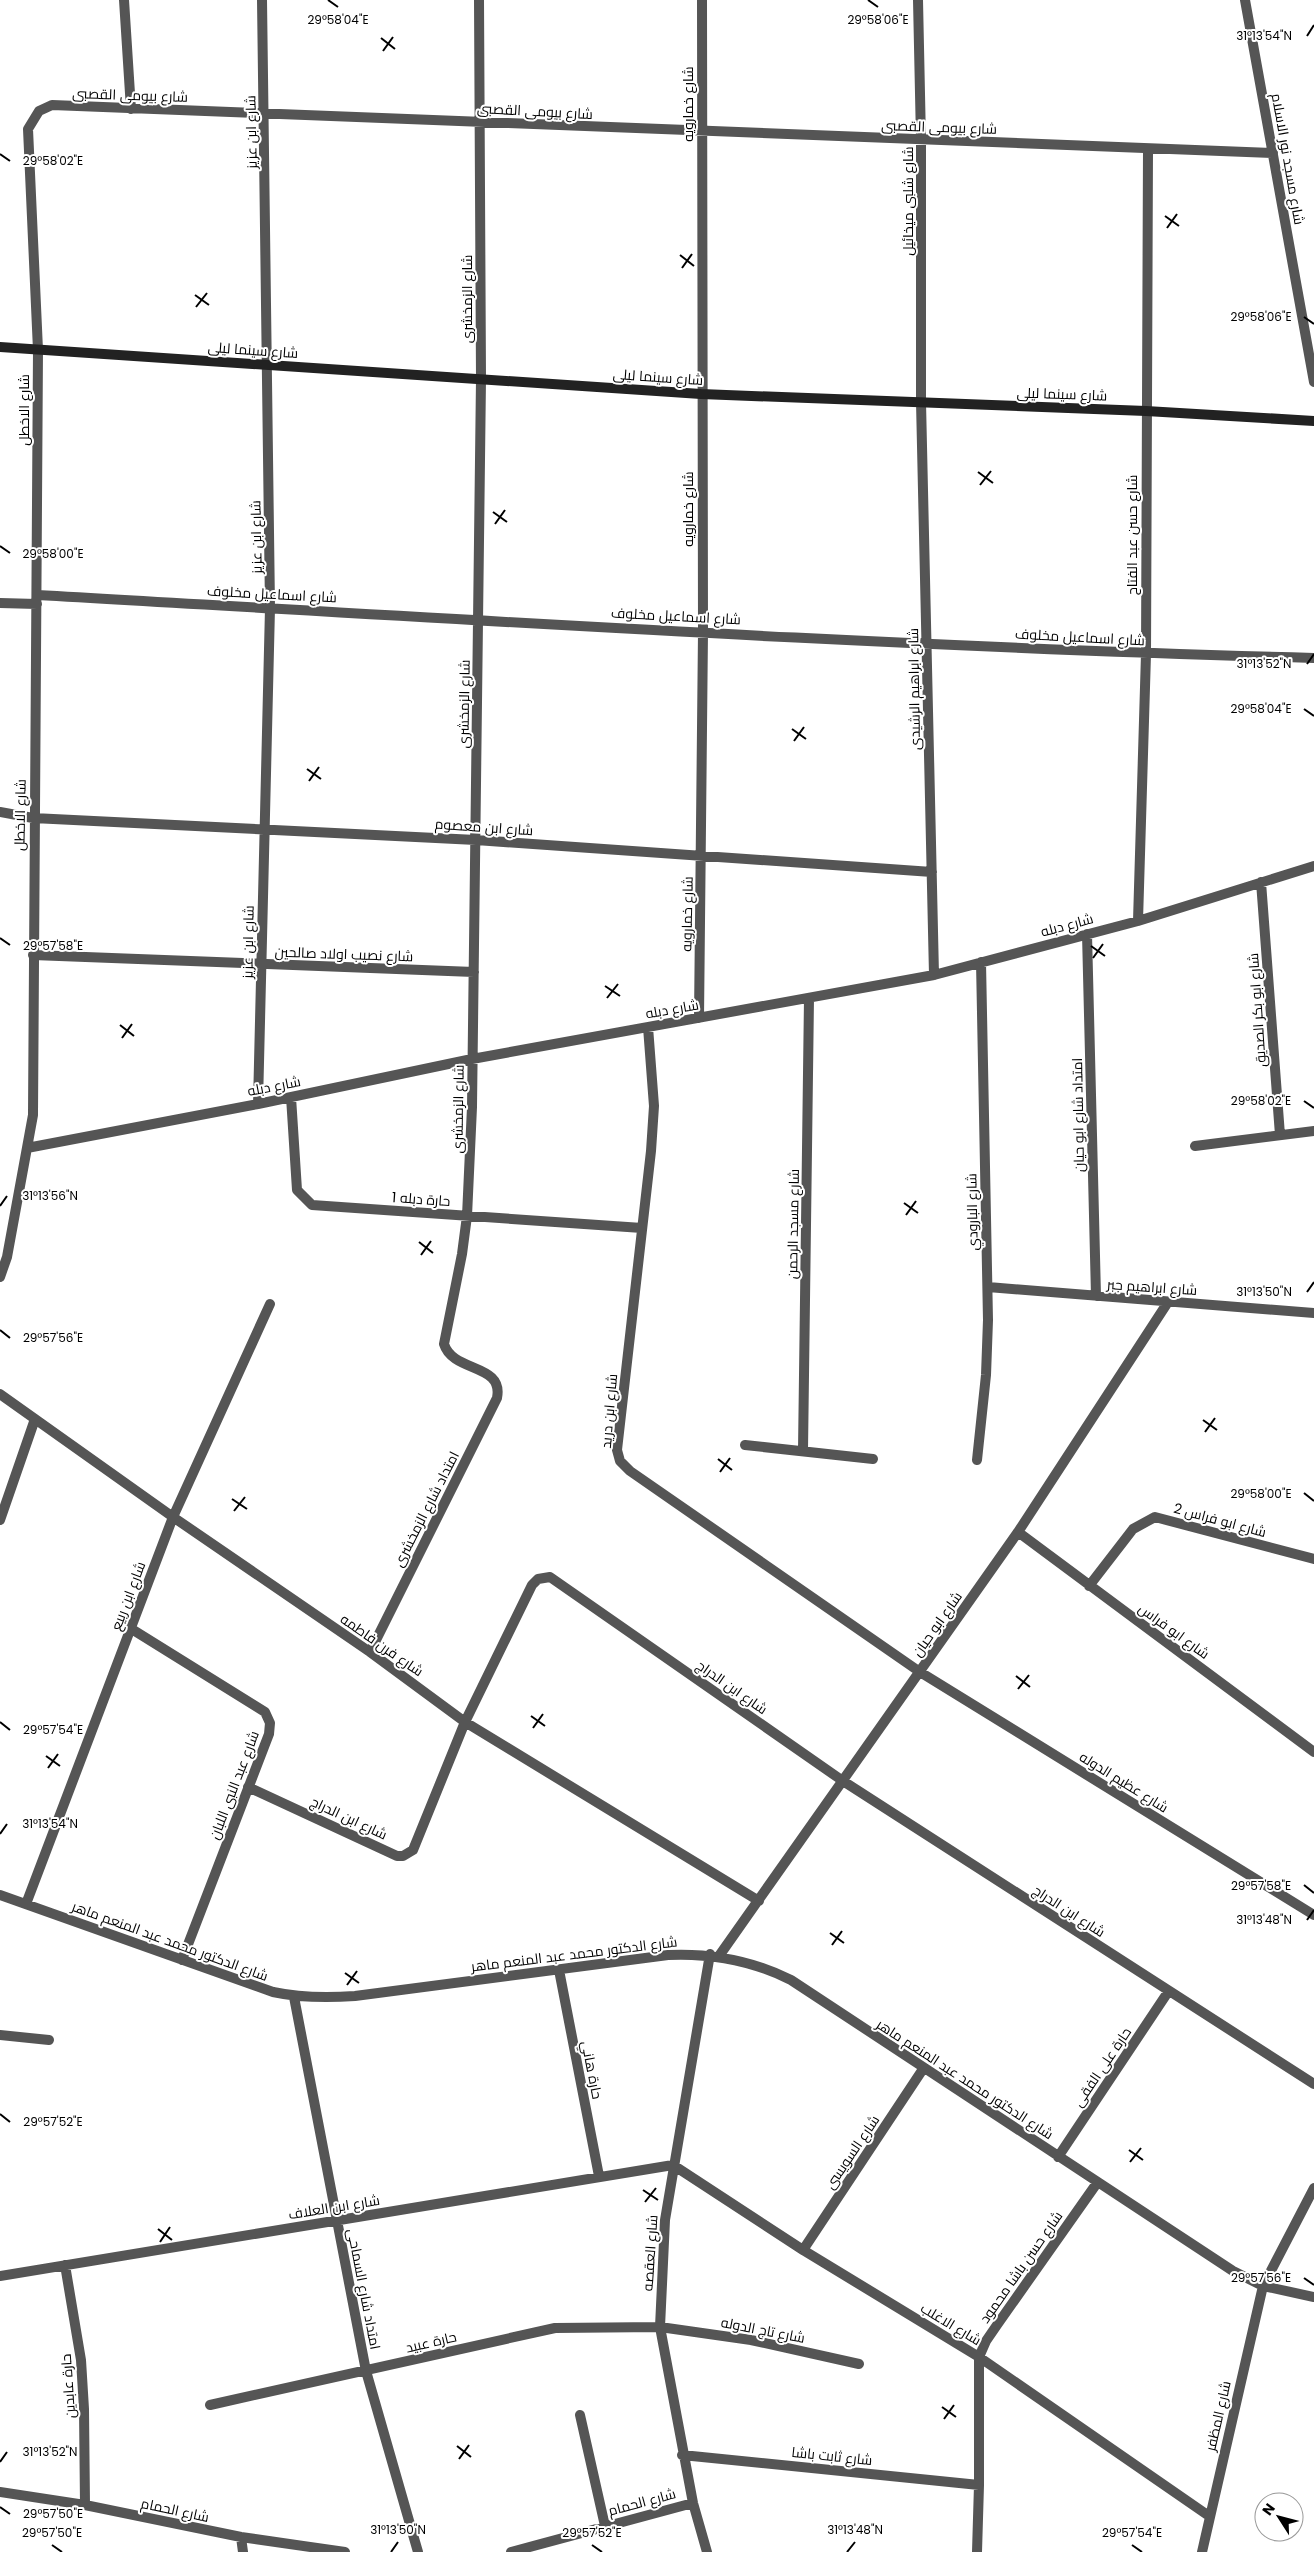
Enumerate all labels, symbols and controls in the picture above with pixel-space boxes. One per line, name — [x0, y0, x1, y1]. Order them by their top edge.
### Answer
text: 29°58'04"E — [307, 11, 369, 28]
text: 29°58'06"E — [847, 11, 909, 28]
text: 31°13'54"N — [1236, 27, 1292, 44]
street label: شارع خمارويه — [678, 66, 698, 142]
street label: شارع بيومى القصبى — [72, 83, 188, 107]
street label: شارع مسجد نور الاسلام — [1267, 92, 1309, 226]
street label: شارع ابن عزيز — [240, 95, 262, 170]
street label: شارع بيومى القصبى — [477, 98, 593, 124]
street label: شارع بيومى القصبى — [881, 115, 997, 139]
street label: شارع شلبى ميخائيل — [898, 146, 918, 256]
text: 29°58'02"E — [23, 152, 83, 169]
street label: شارع الزمخشرى — [457, 255, 477, 343]
text: 29°58'06"E — [1230, 308, 1292, 325]
street label: شارع سينما ليلى — [207, 337, 299, 363]
street label: شارع سينما ليلى — [612, 364, 704, 390]
street label: شارع الاخطل — [14, 374, 34, 446]
street label: شارع سينما ليلى — [1016, 382, 1108, 406]
street label: شارع خمارويه — [678, 471, 698, 547]
street label: شارع حسن عبد الفتاح — [1122, 475, 1142, 595]
street label: شارع ابن عزيز — [245, 500, 267, 575]
text: 29°58'00"E — [22, 545, 84, 562]
street label: شارع اسماعيل مخلوف — [207, 581, 337, 607]
street label: شارع اسماعيل مخلوف — [611, 603, 741, 629]
street label: شارع اسماعيل مخلوف — [1015, 624, 1145, 650]
street label: شارع ابراهيم الرشيدى — [903, 628, 925, 750]
text: 31°13'52"N — [1236, 655, 1292, 672]
street label: شارع الزمخشرى — [453, 660, 475, 748]
text: 29°58'04"E — [1230, 700, 1292, 717]
street label: شارع الاخطل — [9, 779, 31, 851]
street label: شارع ابن معصوم — [434, 814, 534, 840]
street label: شارع خمارويه — [676, 876, 698, 952]
street label: شارع ابن عزيز — [237, 905, 259, 980]
street label: شارع دبله — [1038, 908, 1096, 942]
text: 29°57'58"E — [23, 937, 83, 954]
street label: شارع نصيب اولاد صالحين — [274, 942, 414, 966]
street label: شارع ابو بكر الصديق — [1243, 952, 1271, 1068]
street label: شارع دبله — [644, 994, 700, 1024]
street label: امتداد شارع ابو حيان — [1067, 1058, 1089, 1172]
street label: شارع الزمخشرى — [447, 1065, 469, 1153]
street label: شارع دبله — [246, 1071, 302, 1101]
text: 29°58'02"E — [1231, 1092, 1291, 1109]
street label: شارع مسجد الرحمن — [782, 1169, 804, 1279]
street label: شارع البارودي — [961, 1173, 985, 1251]
text: 31°13'56"N — [22, 1187, 78, 1204]
street label: حارة دبله 1 — [391, 1187, 451, 1211]
street label: شارع ابراهيم جبر — [1105, 1274, 1198, 1300]
text: 31°13'50"N — [1236, 1283, 1292, 1300]
text: 29°57'56"E — [23, 1329, 83, 1346]
street label: شارع ابن دريد — [596, 1373, 622, 1449]
street label: امتداد شارع الزمخشرى — [388, 1448, 464, 1570]
text: 29°58'00"E — [1230, 1485, 1292, 1502]
street label: شارع ابو فراس 2 — [1171, 1498, 1269, 1542]
street label: شارع ابن ربيع — [106, 1559, 150, 1633]
street label: شارع ابو حيان — [907, 1587, 967, 1661]
street label: شارع ابو فراس — [1134, 1598, 1214, 1664]
street label: شارع فرن فاطمه — [336, 1609, 428, 1681]
street label: شارع ابن الدراج — [692, 1655, 772, 1719]
text: 29°57'54"E — [23, 1721, 83, 1738]
street label: شارع عبد النبى اللبان — [204, 1728, 264, 1842]
street label: شارع عظيم الدوله — [1076, 1747, 1172, 1817]
street label: شارع ابن الدراج — [307, 1791, 391, 1845]
text: 31°13'54"N — [22, 1815, 78, 1832]
text: 29°57'58"E — [1231, 1877, 1291, 1894]
street label: شارع ابن الدراج — [1029, 1880, 1109, 1942]
street label: شارع الدكتور محمد عبد المنعم ماهر — [68, 1896, 271, 1986]
text: 31°13'48"N — [1236, 1911, 1292, 1928]
street label: شارع الدكتور محمد عبد المنعم ماهر — [469, 1931, 678, 1977]
street label: شارع الدكتور محمد عبد المنعم ماهر — [872, 2014, 1057, 2144]
street label: حارة على الفقى — [1068, 2023, 1136, 2111]
street label: حارة هاني — [575, 2039, 607, 2101]
street label: شارع السويسى — [820, 2111, 884, 2193]
text: 29°57'52"E — [23, 2113, 83, 2130]
street label: شارع ابن العلاف — [287, 2190, 381, 2224]
street label: شارع حسن باشا محمود — [975, 2207, 1067, 2327]
street label: شارع العقصه — [637, 2214, 663, 2292]
street label: امتداد شارع السماحى — [342, 2227, 386, 2351]
text: 29°57'56"E — [1231, 2269, 1291, 2286]
street label: شارع الاغلب — [917, 2298, 985, 2350]
street label: شارع تاج الدوله — [719, 2312, 807, 2348]
street label: حارة عبيد — [404, 2326, 458, 2358]
street label: حارة عابدين — [56, 2353, 80, 2419]
street label: شارع المظفر — [1200, 2379, 1236, 2454]
street label: شارع ثابت باشا — [791, 2442, 873, 2470]
text: 31°13'52"N — [22, 2443, 78, 2460]
street label: شارع الحمام — [606, 2483, 678, 2521]
north arrow — [1254, 2492, 1304, 2542]
street label: شارع الحمام — [139, 2493, 211, 2527]
text: N — [1257, 2499, 1280, 2519]
text: 29°57'50"E — [23, 2505, 83, 2522]
text: 31°13'50"N — [370, 2521, 426, 2538]
text: 31°13'48"N — [827, 2521, 883, 2538]
text: 29°57'50"E — [22, 2524, 82, 2541]
text: 29°57'52"E — [562, 2524, 622, 2541]
text: 29°57'54"E — [1102, 2524, 1162, 2541]

